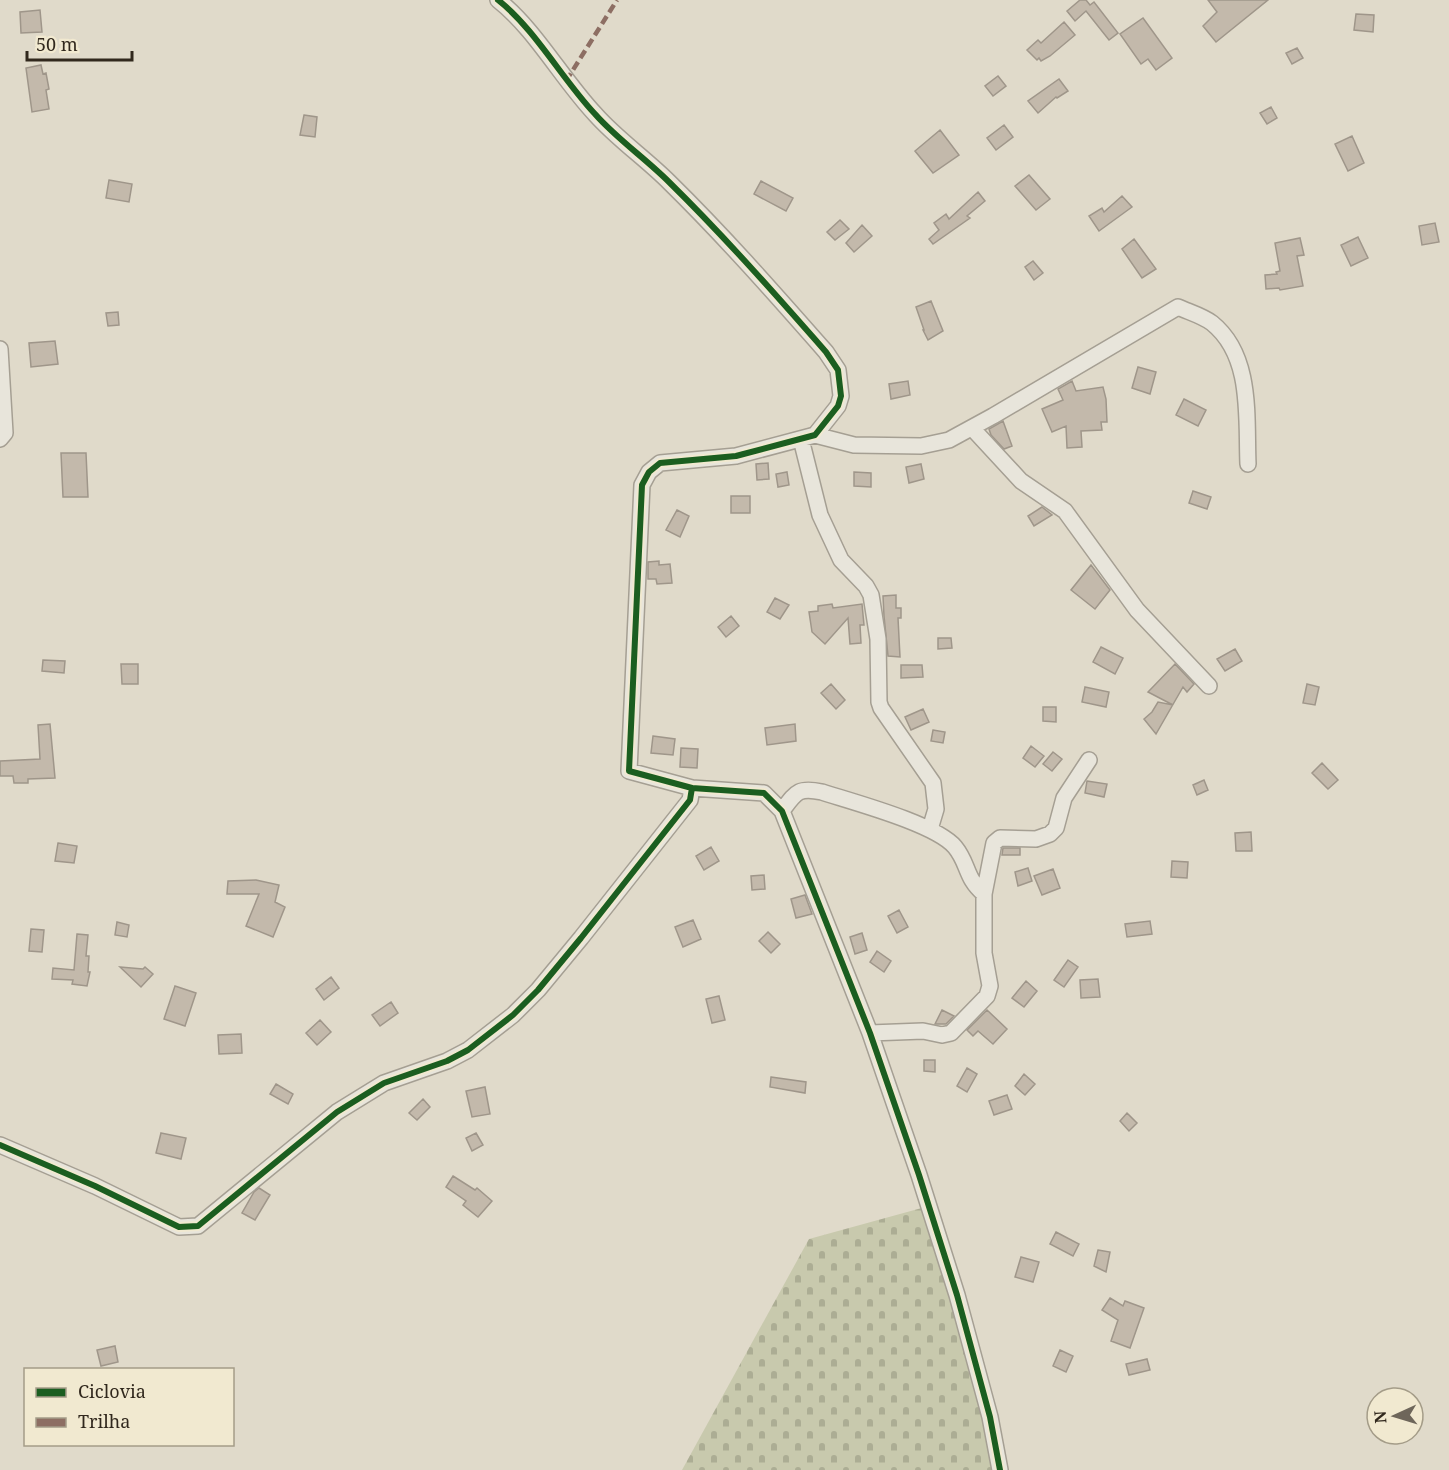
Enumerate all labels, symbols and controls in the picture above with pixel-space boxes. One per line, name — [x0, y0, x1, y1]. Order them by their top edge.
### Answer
scale bar — [27, 24, 132, 62]
text: 50 m — [36, 32, 78, 56]
legend — [24, 1368, 234, 1446]
text: Ciclovia — [78, 1379, 146, 1403]
north arrow — [1365, 1386, 1425, 1446]
text: Trilha — [78, 1409, 130, 1433]
text: N — [1369, 1410, 1391, 1424]

